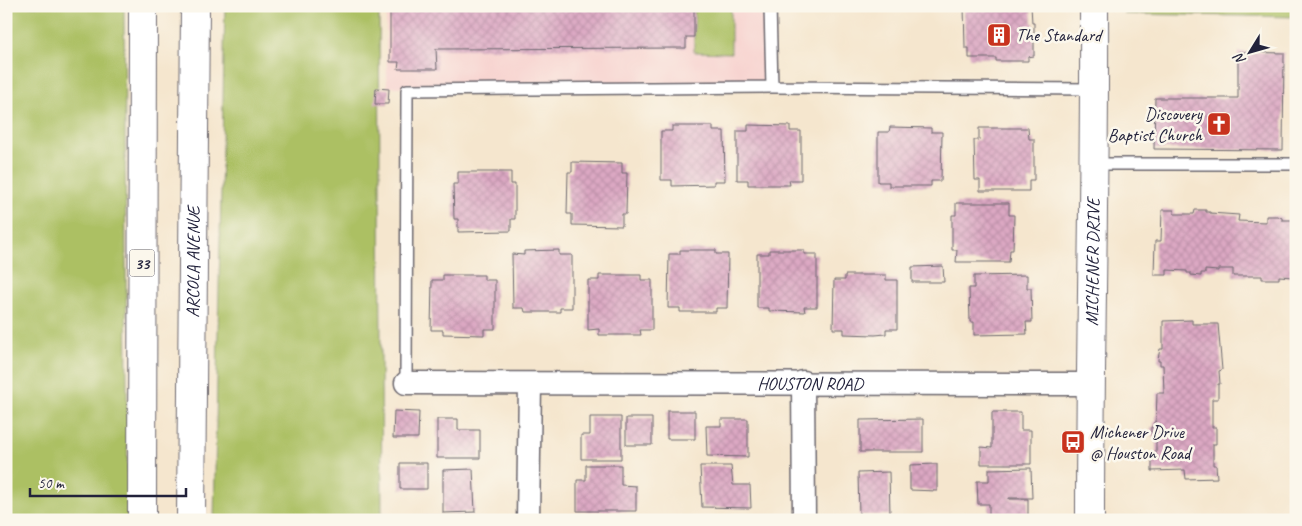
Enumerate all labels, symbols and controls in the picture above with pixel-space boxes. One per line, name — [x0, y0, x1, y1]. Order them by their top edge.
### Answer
building icon: The Standard — [986, 22, 1012, 48]
place label: The Standard — [1016, 24, 1104, 46]
north arrow — [1224, 28, 1274, 78]
text: N — [1229, 49, 1249, 68]
place label: Discovery Baptist Church — [1108, 103, 1204, 146]
church icon: Discovery Baptist Church — [1206, 111, 1232, 137]
street label: MICHENER DRIVE — [1081, 196, 1104, 326]
street label: ARCOLA AVENUE — [182, 204, 204, 318]
road number: 33 — [130, 250, 154, 276]
street label: HOUSTON ROAD — [757, 373, 864, 395]
place label: Michener Drive @ Houston Road — [1090, 421, 1193, 464]
bus stop icon: Michener Drive @ Houston Road — [1060, 429, 1086, 455]
scale bar — [30, 466, 186, 498]
text: 50 m — [38, 474, 65, 493]

